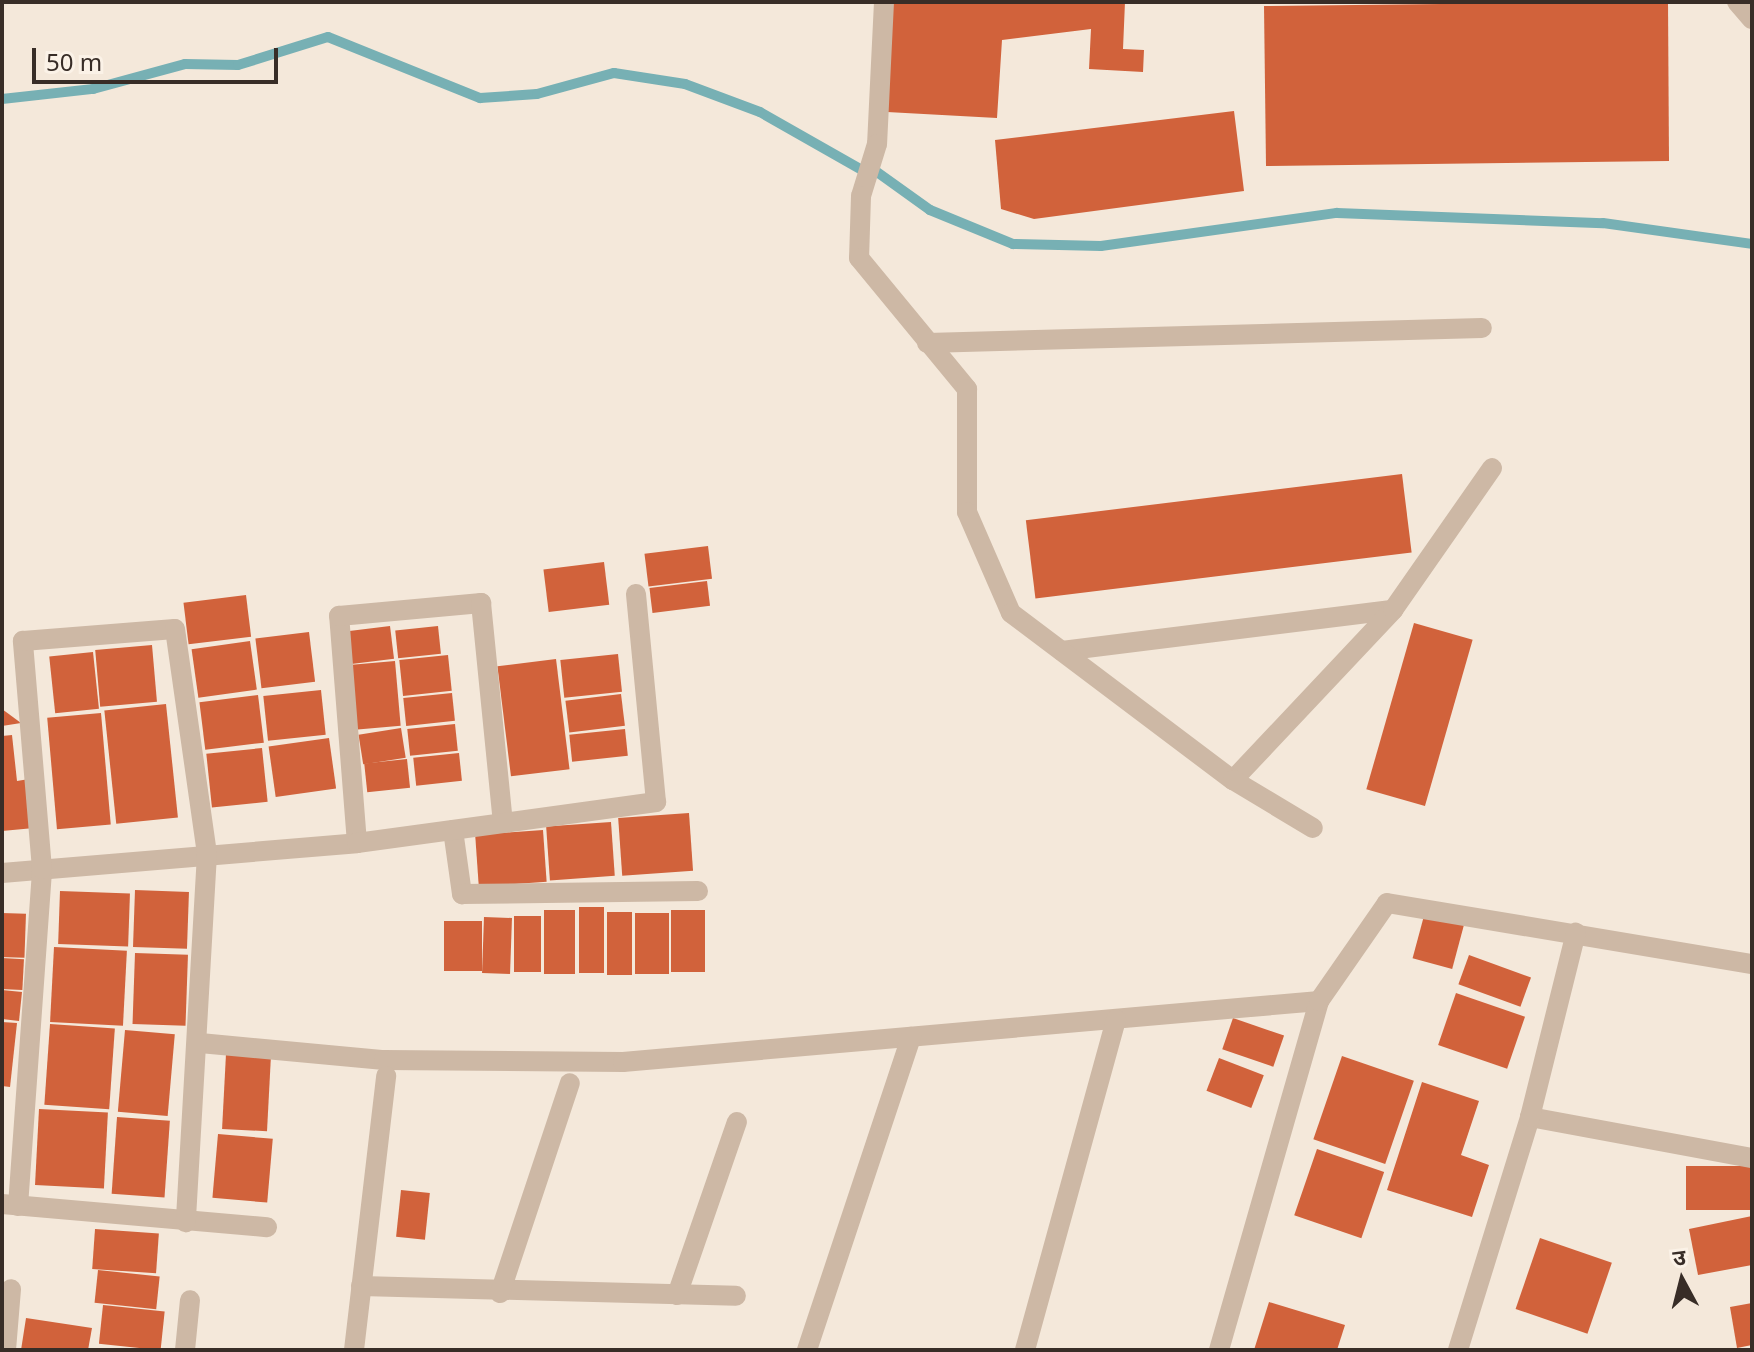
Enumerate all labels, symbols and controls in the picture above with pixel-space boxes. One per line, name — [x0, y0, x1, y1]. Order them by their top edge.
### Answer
scale bar — [36, 32, 282, 82]
text: 50 m — [46, 45, 102, 78]
north arrow — [1642, 1240, 1722, 1320]
text: उ — [1671, 1241, 1687, 1272]

